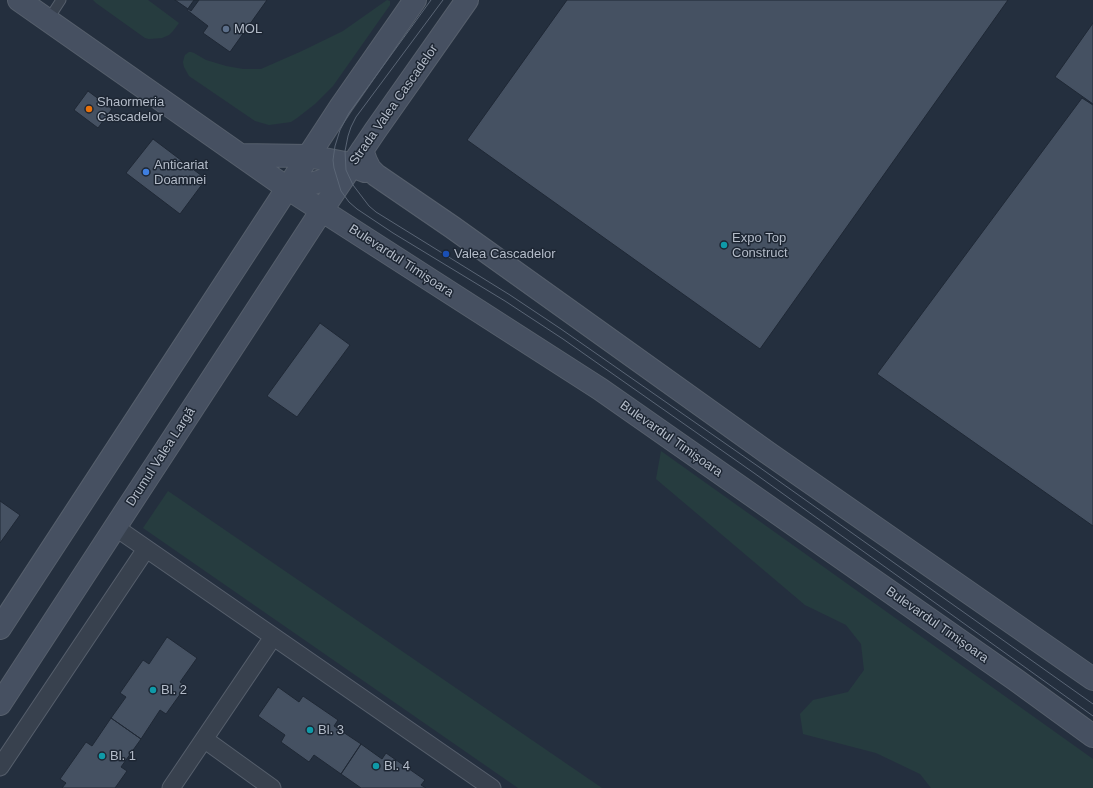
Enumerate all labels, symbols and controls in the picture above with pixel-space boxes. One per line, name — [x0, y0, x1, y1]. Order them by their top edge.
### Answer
place label: MOL — [234, 21, 262, 37]
marker: MOL — [221, 24, 231, 34]
street label: Strada Valea Cascadelor — [346, 42, 442, 168]
place label: Shaormeria Cascadelor — [97, 94, 164, 125]
marker: Shaormeria Cascadelor — [84, 104, 94, 114]
place label: Anticariat Doamnei — [154, 157, 208, 188]
marker: Anticariat Doamnei — [141, 167, 151, 177]
street label: Bulevardul Timișoara — [346, 221, 456, 301]
place label: Expo Top Construct — [732, 230, 788, 261]
marker: Expo Top Construct — [719, 240, 729, 250]
place label: Valea Cascadelor — [454, 246, 556, 262]
marker: Valea Cascadelor — [441, 249, 451, 259]
street label: Bulevardul Timișoara — [617, 398, 725, 480]
street label: Drumul Valea Largă — [123, 405, 199, 509]
street label: Bulevardul Timișoara — [883, 584, 991, 666]
place label: Bl. 2 — [161, 682, 187, 698]
marker: Bl. 2 — [148, 685, 158, 695]
place label: Bl. 3 — [318, 722, 344, 738]
marker: Bl. 3 — [305, 725, 315, 735]
place label: Bl. 1 — [110, 748, 136, 764]
marker: Bl. 1 — [97, 751, 107, 761]
place label: Bl. 4 — [384, 758, 410, 774]
marker: Bl. 4 — [371, 761, 381, 771]

